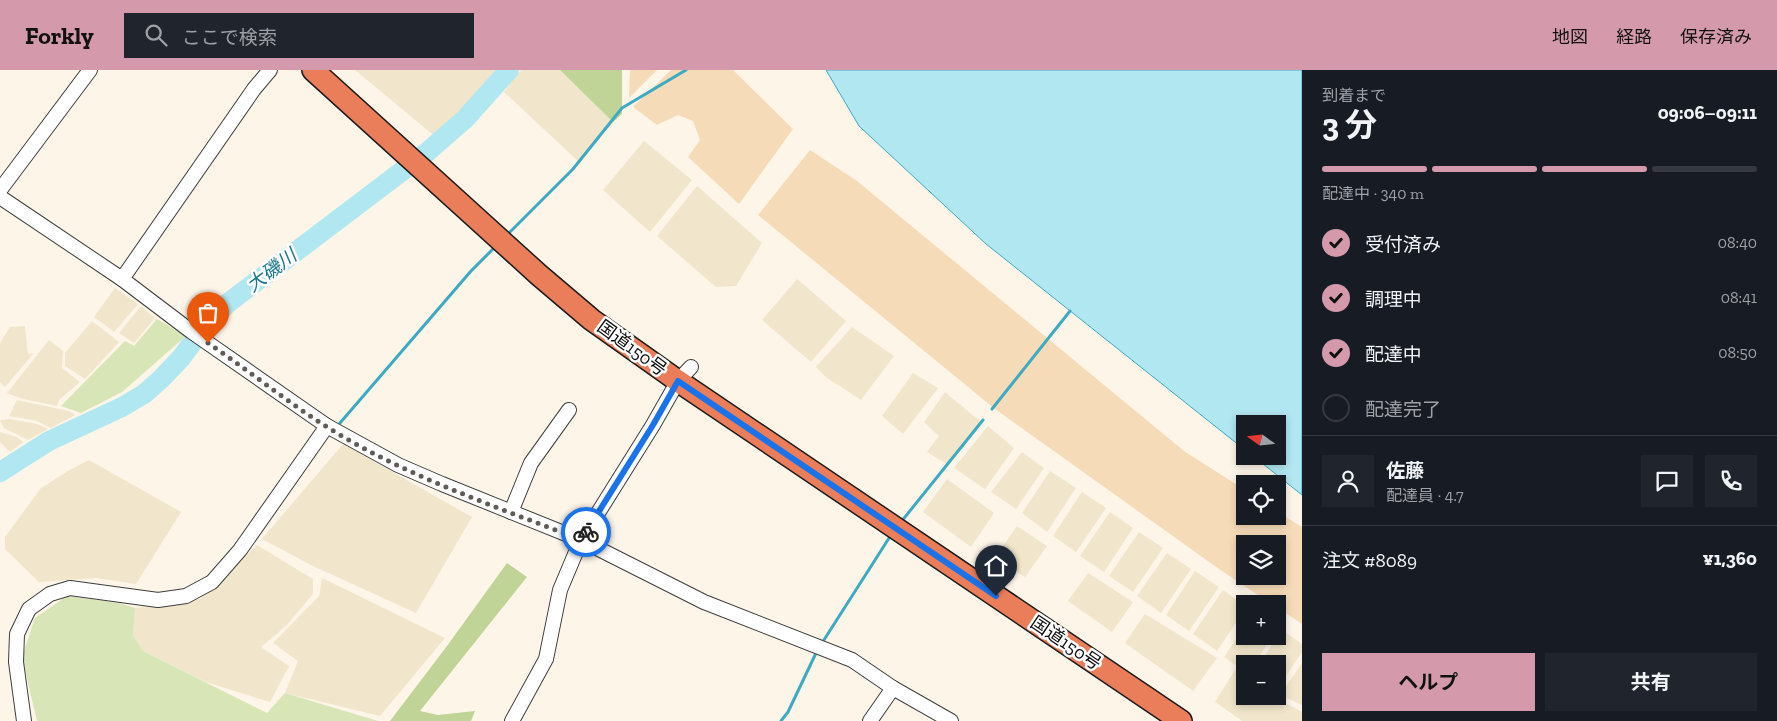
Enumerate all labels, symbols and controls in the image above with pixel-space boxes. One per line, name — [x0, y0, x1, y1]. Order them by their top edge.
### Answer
search box — [124, 13, 474, 58]
text: Forkly — [25, 21, 94, 50]
icon: search — [142, 21, 170, 49]
text: ここで検索 — [182, 26, 277, 49]
text: 地図 — [1552, 26, 1588, 48]
text: 経路 — [1616, 26, 1652, 48]
text: 保存済み — [1680, 26, 1752, 48]
text: 到着まで — [1322, 86, 1386, 105]
text: 09:06–09:11 — [1658, 101, 1757, 124]
text: 3 分 — [1322, 106, 1377, 144]
text: 配達中 · 340 m — [1322, 184, 1424, 203]
icon: check — [1322, 229, 1350, 257]
text: 受付済み — [1365, 233, 1441, 256]
text: 08:40 — [1718, 233, 1757, 252]
water label: 大磯川 — [242, 243, 303, 297]
icon: check — [1322, 284, 1350, 312]
text: 調理中 — [1365, 288, 1422, 311]
text: 08:41 — [1721, 288, 1757, 307]
pin — [187, 292, 229, 343]
icon: bag — [194, 299, 222, 327]
street label: 国道150号 — [593, 315, 671, 381]
icon: check — [1322, 339, 1350, 367]
text: 配達中 — [1365, 343, 1422, 366]
text: 08:50 — [1718, 343, 1757, 362]
text: 配達完了 — [1365, 398, 1441, 421]
north arrow — [1236, 415, 1286, 465]
map controls — [1236, 415, 1286, 705]
button: person — [1322, 455, 1374, 507]
button: chat — [1641, 455, 1693, 507]
button: phone — [1705, 455, 1757, 507]
text: 佐藤 — [1386, 459, 1424, 482]
button: locate — [1236, 475, 1286, 525]
text: 配達員 · 4.7 — [1386, 486, 1464, 505]
courier — [561, 507, 611, 557]
icon: bike — [572, 518, 600, 546]
button: layers — [1236, 535, 1286, 585]
pin — [975, 545, 1017, 596]
text: ¥1,360 — [1703, 547, 1757, 570]
text: 注文 #8089 — [1322, 549, 1417, 572]
icon: home — [982, 552, 1010, 580]
button: + — [1236, 595, 1286, 645]
street label: 国道150号 — [1026, 611, 1106, 675]
button: ヘルプ — [1322, 653, 1535, 711]
button: 共有 — [1545, 653, 1757, 711]
button: − — [1236, 655, 1286, 705]

